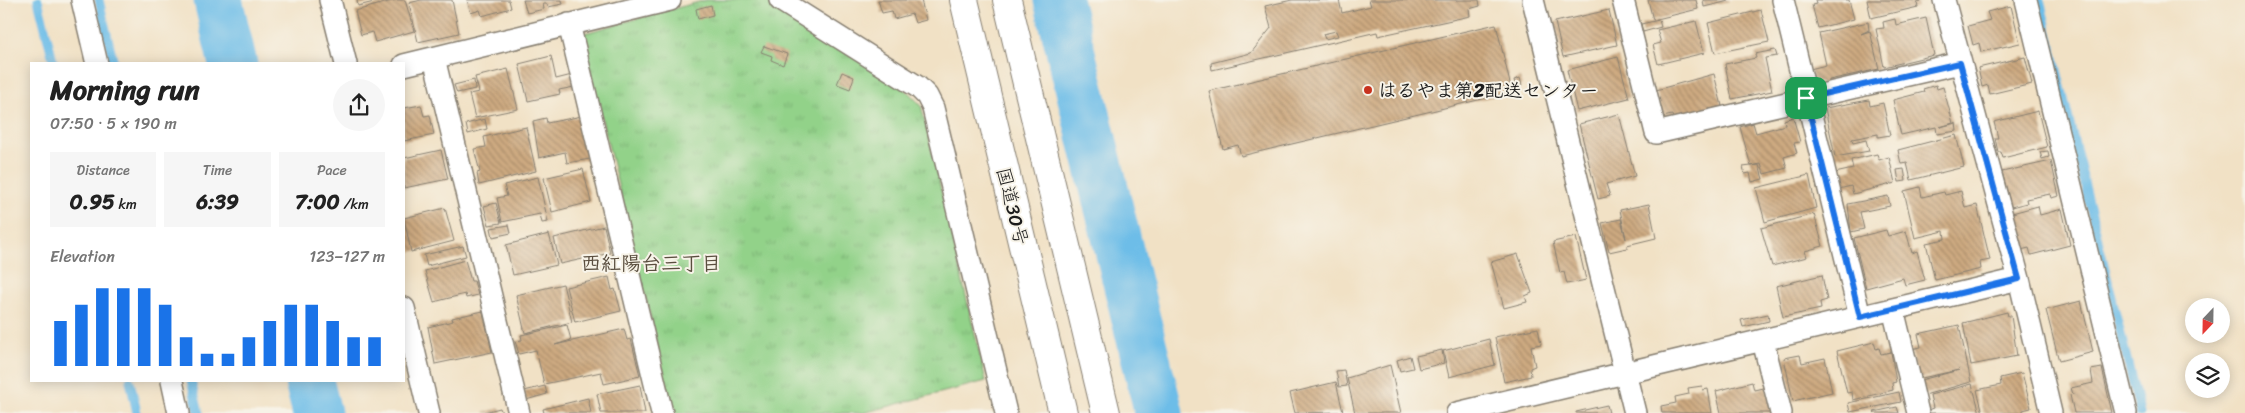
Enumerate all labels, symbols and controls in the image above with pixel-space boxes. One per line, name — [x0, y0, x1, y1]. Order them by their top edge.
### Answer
text: Morning run — [50, 65, 200, 114]
place label: はるやま第2配送センター — [1378, 74, 1598, 107]
pin — [1785, 77, 1827, 119]
button: share — [333, 79, 385, 131]
marker: はるやま第2配送センター — [1362, 84, 1374, 96]
icon: arrive — [1792, 84, 1820, 112]
text: 07:50 · 5 × 190 m — [50, 109, 177, 138]
text: Distance — [77, 158, 130, 183]
text: Time — [203, 158, 232, 183]
text: Pace — [317, 158, 347, 183]
street label: 国道30号 — [987, 164, 1038, 249]
text: 0.95 — [70, 183, 115, 221]
text: 6:39 — [196, 183, 239, 221]
text: 7:00 — [295, 183, 340, 221]
text: km — [115, 192, 137, 217]
text: /km — [340, 192, 369, 217]
text: Elevation — [50, 242, 115, 271]
text: 123–127 m — [309, 242, 385, 271]
district label: 西紅陽台三丁目 — [581, 246, 721, 281]
north arrow — [2185, 298, 2230, 342]
map controls — [2185, 298, 2230, 398]
button: layers — [2185, 353, 2230, 398]

